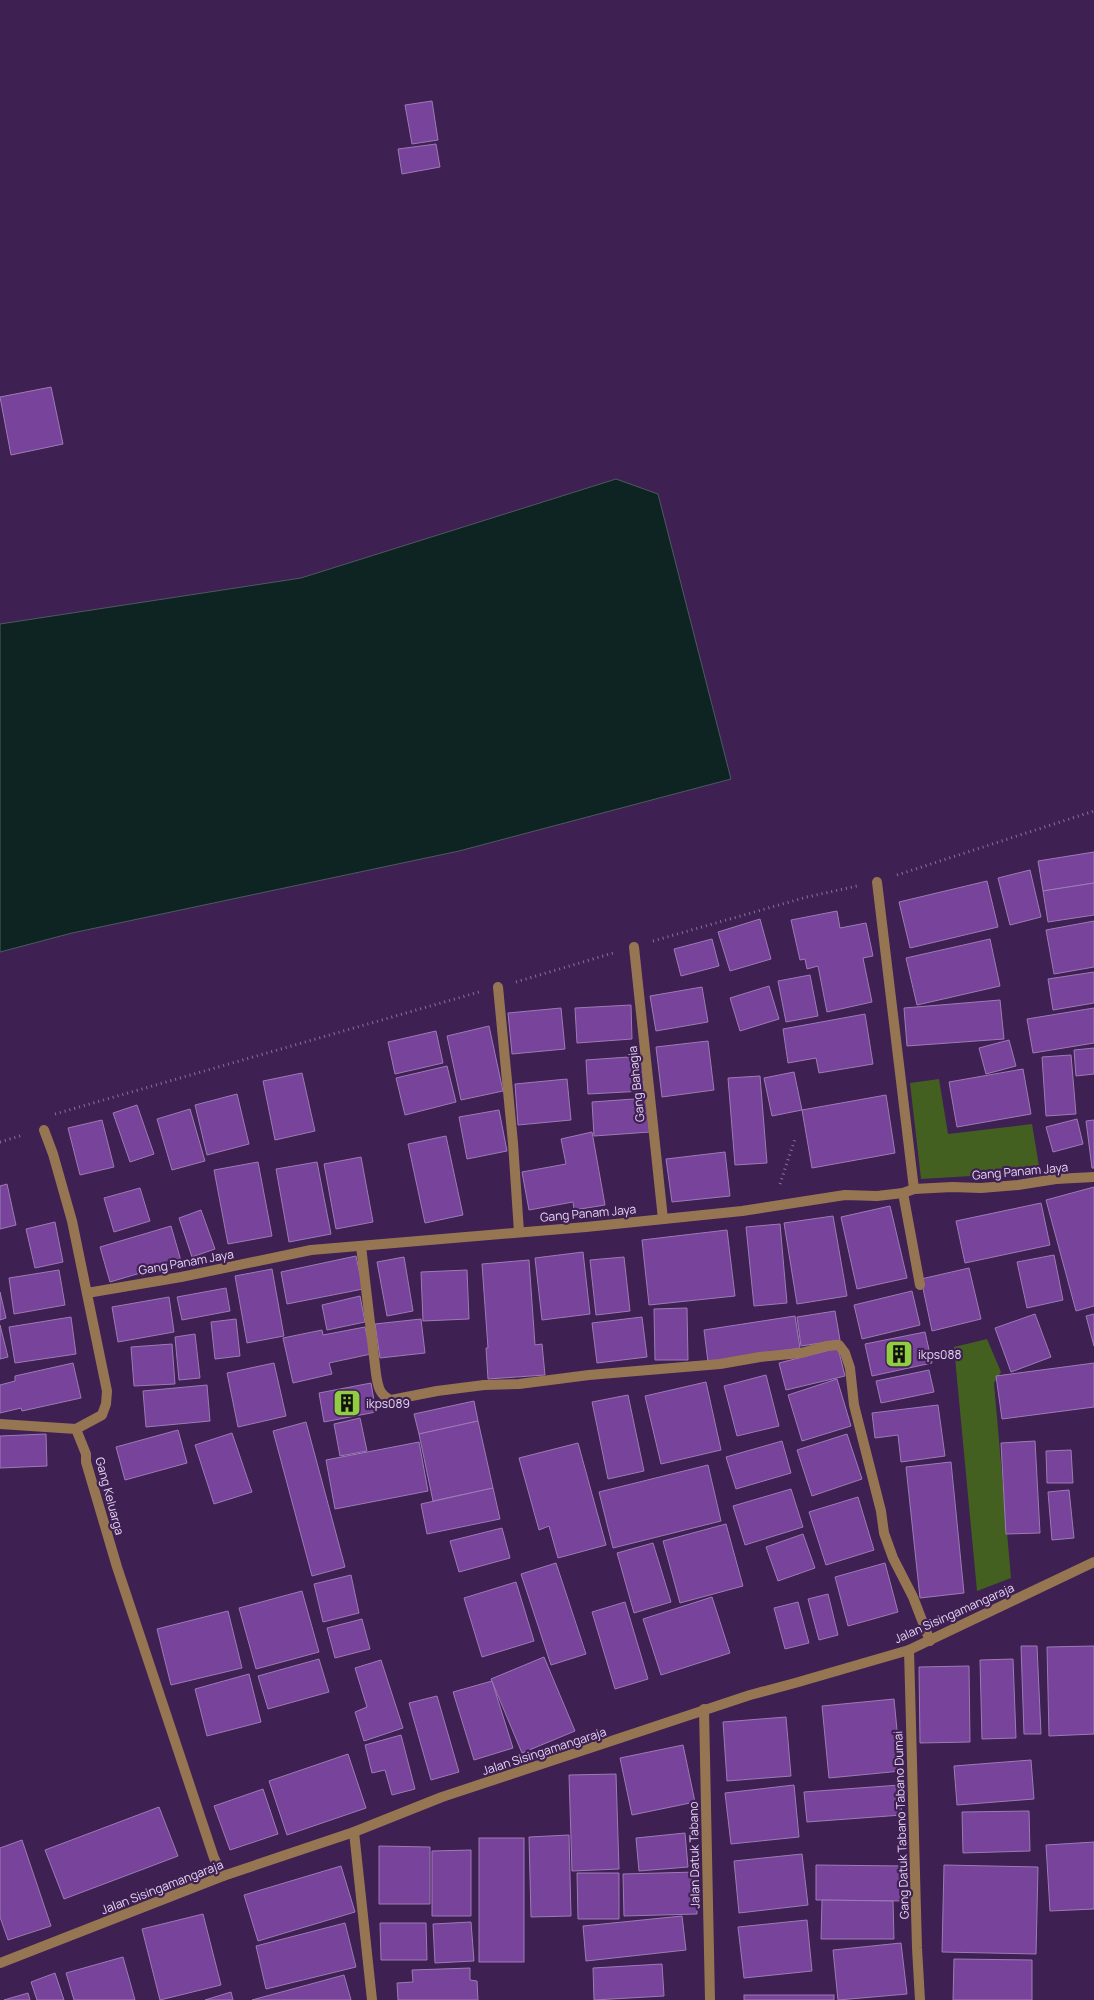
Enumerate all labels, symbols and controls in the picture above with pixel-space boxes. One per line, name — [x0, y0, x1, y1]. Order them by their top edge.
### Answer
street label: Gang Bahagia — [624, 1045, 648, 1123]
street label: Gang Panam Jaya — [971, 1158, 1069, 1184]
street label: Gang Panam Jaya — [539, 1200, 637, 1226]
street label: Gang Panam Jaya — [137, 1245, 235, 1279]
building icon: ikps088 — [884, 1339, 914, 1369]
place label: ikps088 — [918, 1346, 961, 1363]
building icon: ikps089 — [332, 1388, 362, 1418]
place label: ikps089 — [366, 1395, 410, 1412]
street label: Gang Keluarga — [91, 1455, 129, 1537]
street label: Jalan Sisingamangaraja — [891, 1579, 1017, 1647]
street label: Jalan Sisingamangaraja — [480, 1723, 608, 1779]
street label: Gang Datuk Tabano Tabano Dumai — [889, 1731, 913, 1919]
street label: Jalan Datuk Tabano — [685, 1801, 703, 1909]
street label: Jalan Sisingamangaraja — [98, 1856, 226, 1918]

